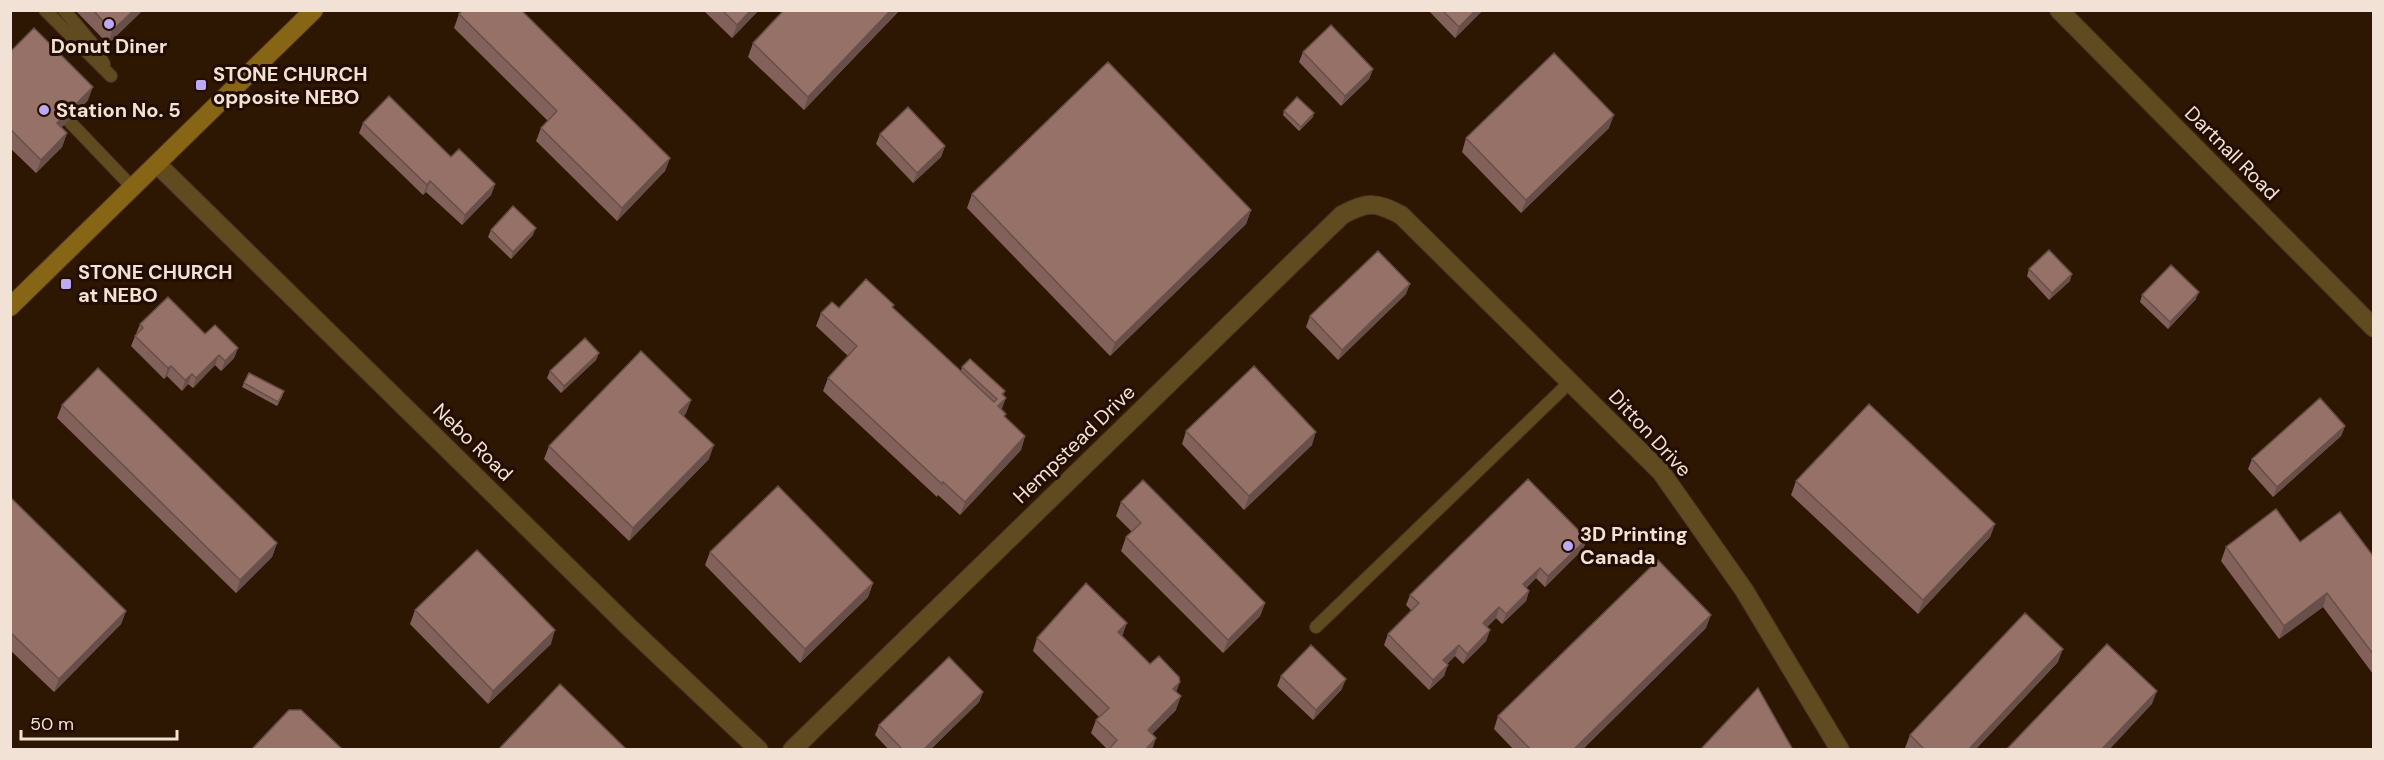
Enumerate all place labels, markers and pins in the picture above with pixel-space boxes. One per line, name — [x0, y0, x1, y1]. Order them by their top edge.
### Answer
marker: Donut Diner — [102, 17, 116, 31]
place label: Donut Diner — [51, 33, 167, 59]
place label: STONE CHURCH opposite NEBO — [213, 61, 367, 110]
marker: STONE CHURCH opposite NEBO — [194, 78, 208, 92]
place label: Station No. 5 — [56, 97, 181, 123]
marker: Station No. 5 — [37, 103, 51, 117]
place label: STONE CHURCH at NEBO — [78, 259, 232, 308]
marker: STONE CHURCH at NEBO — [59, 277, 73, 291]
place label: 3D Printing Canada — [1580, 521, 1688, 570]
marker: 3D Printing Canada — [1561, 539, 1575, 553]

